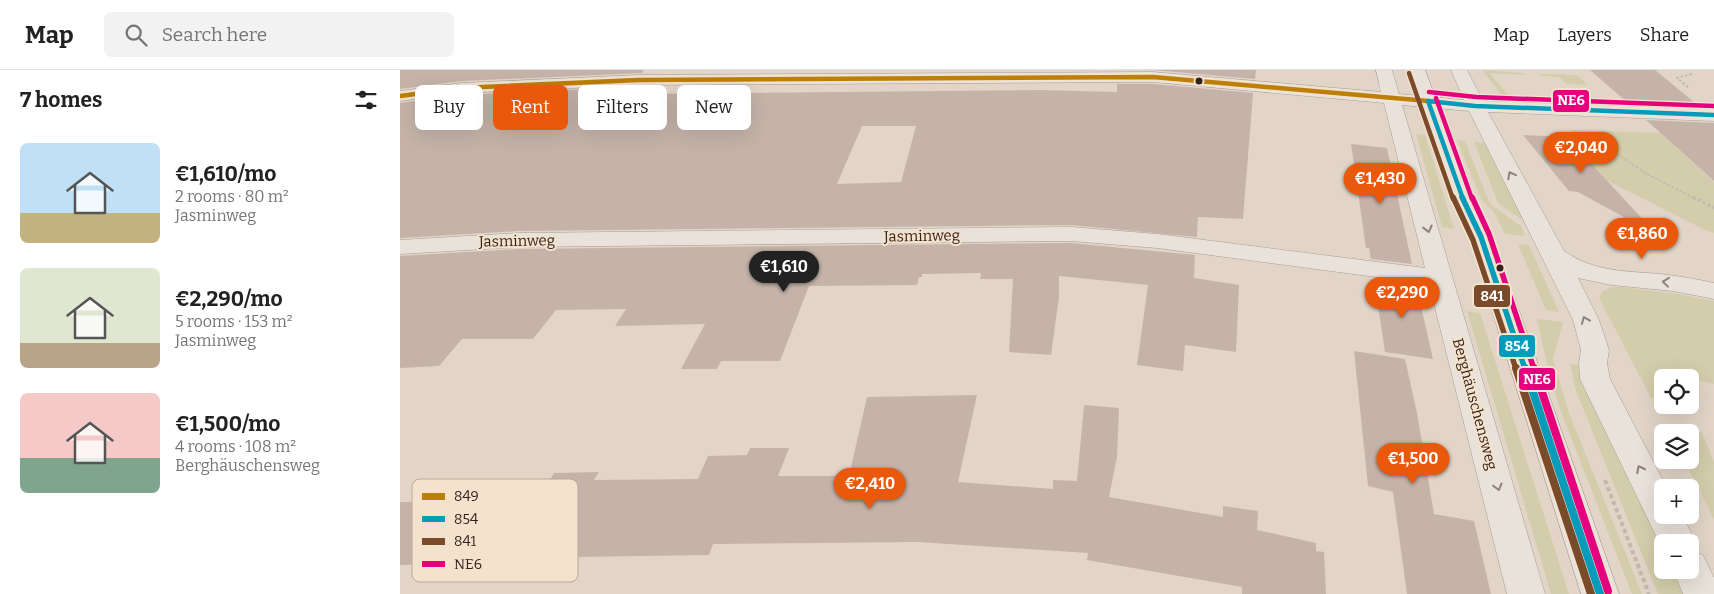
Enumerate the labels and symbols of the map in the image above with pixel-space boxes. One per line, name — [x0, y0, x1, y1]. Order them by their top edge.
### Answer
unlabelled marker — [1194, 76, 1204, 86]
line badge: NE6 — [1552, 89, 1590, 113]
text: NE6 — [1557, 92, 1585, 109]
pin: €2,040 — [1540, 132, 1622, 174]
pin: €1,430 — [1339, 162, 1421, 205]
one-way arrow — [1507, 171, 1517, 180]
pin: €1,860 — [1601, 218, 1683, 260]
one-way arrow — [1422, 224, 1433, 233]
street label: Jasminweg — [883, 226, 960, 246]
street label: Jasminweg — [478, 231, 555, 251]
pin: €1,610 — [743, 250, 825, 293]
unlabelled marker — [1495, 263, 1505, 273]
pin: €2,290 — [1361, 276, 1443, 319]
one-way arrow — [1662, 277, 1670, 288]
line badge: 841 — [1473, 284, 1511, 308]
text: 841 — [1480, 288, 1504, 305]
one-way arrow — [1581, 316, 1591, 324]
line badge: 854 — [1498, 334, 1536, 358]
street label: Berghäuschensweg — [1449, 336, 1501, 472]
text: 854 — [1505, 338, 1530, 355]
line badge: NE6 — [1518, 367, 1556, 391]
text: NE6 — [1523, 371, 1551, 388]
pin: €1,500 — [1372, 442, 1454, 485]
one-way arrow — [1636, 465, 1646, 474]
pin: €2,410 — [829, 468, 911, 510]
legend — [412, 479, 578, 582]
one-way arrow — [1492, 483, 1502, 491]
text: 849 — [454, 488, 479, 505]
text: 854 — [454, 511, 478, 528]
text: 841 — [454, 533, 477, 550]
text: NE6 — [454, 556, 482, 573]

